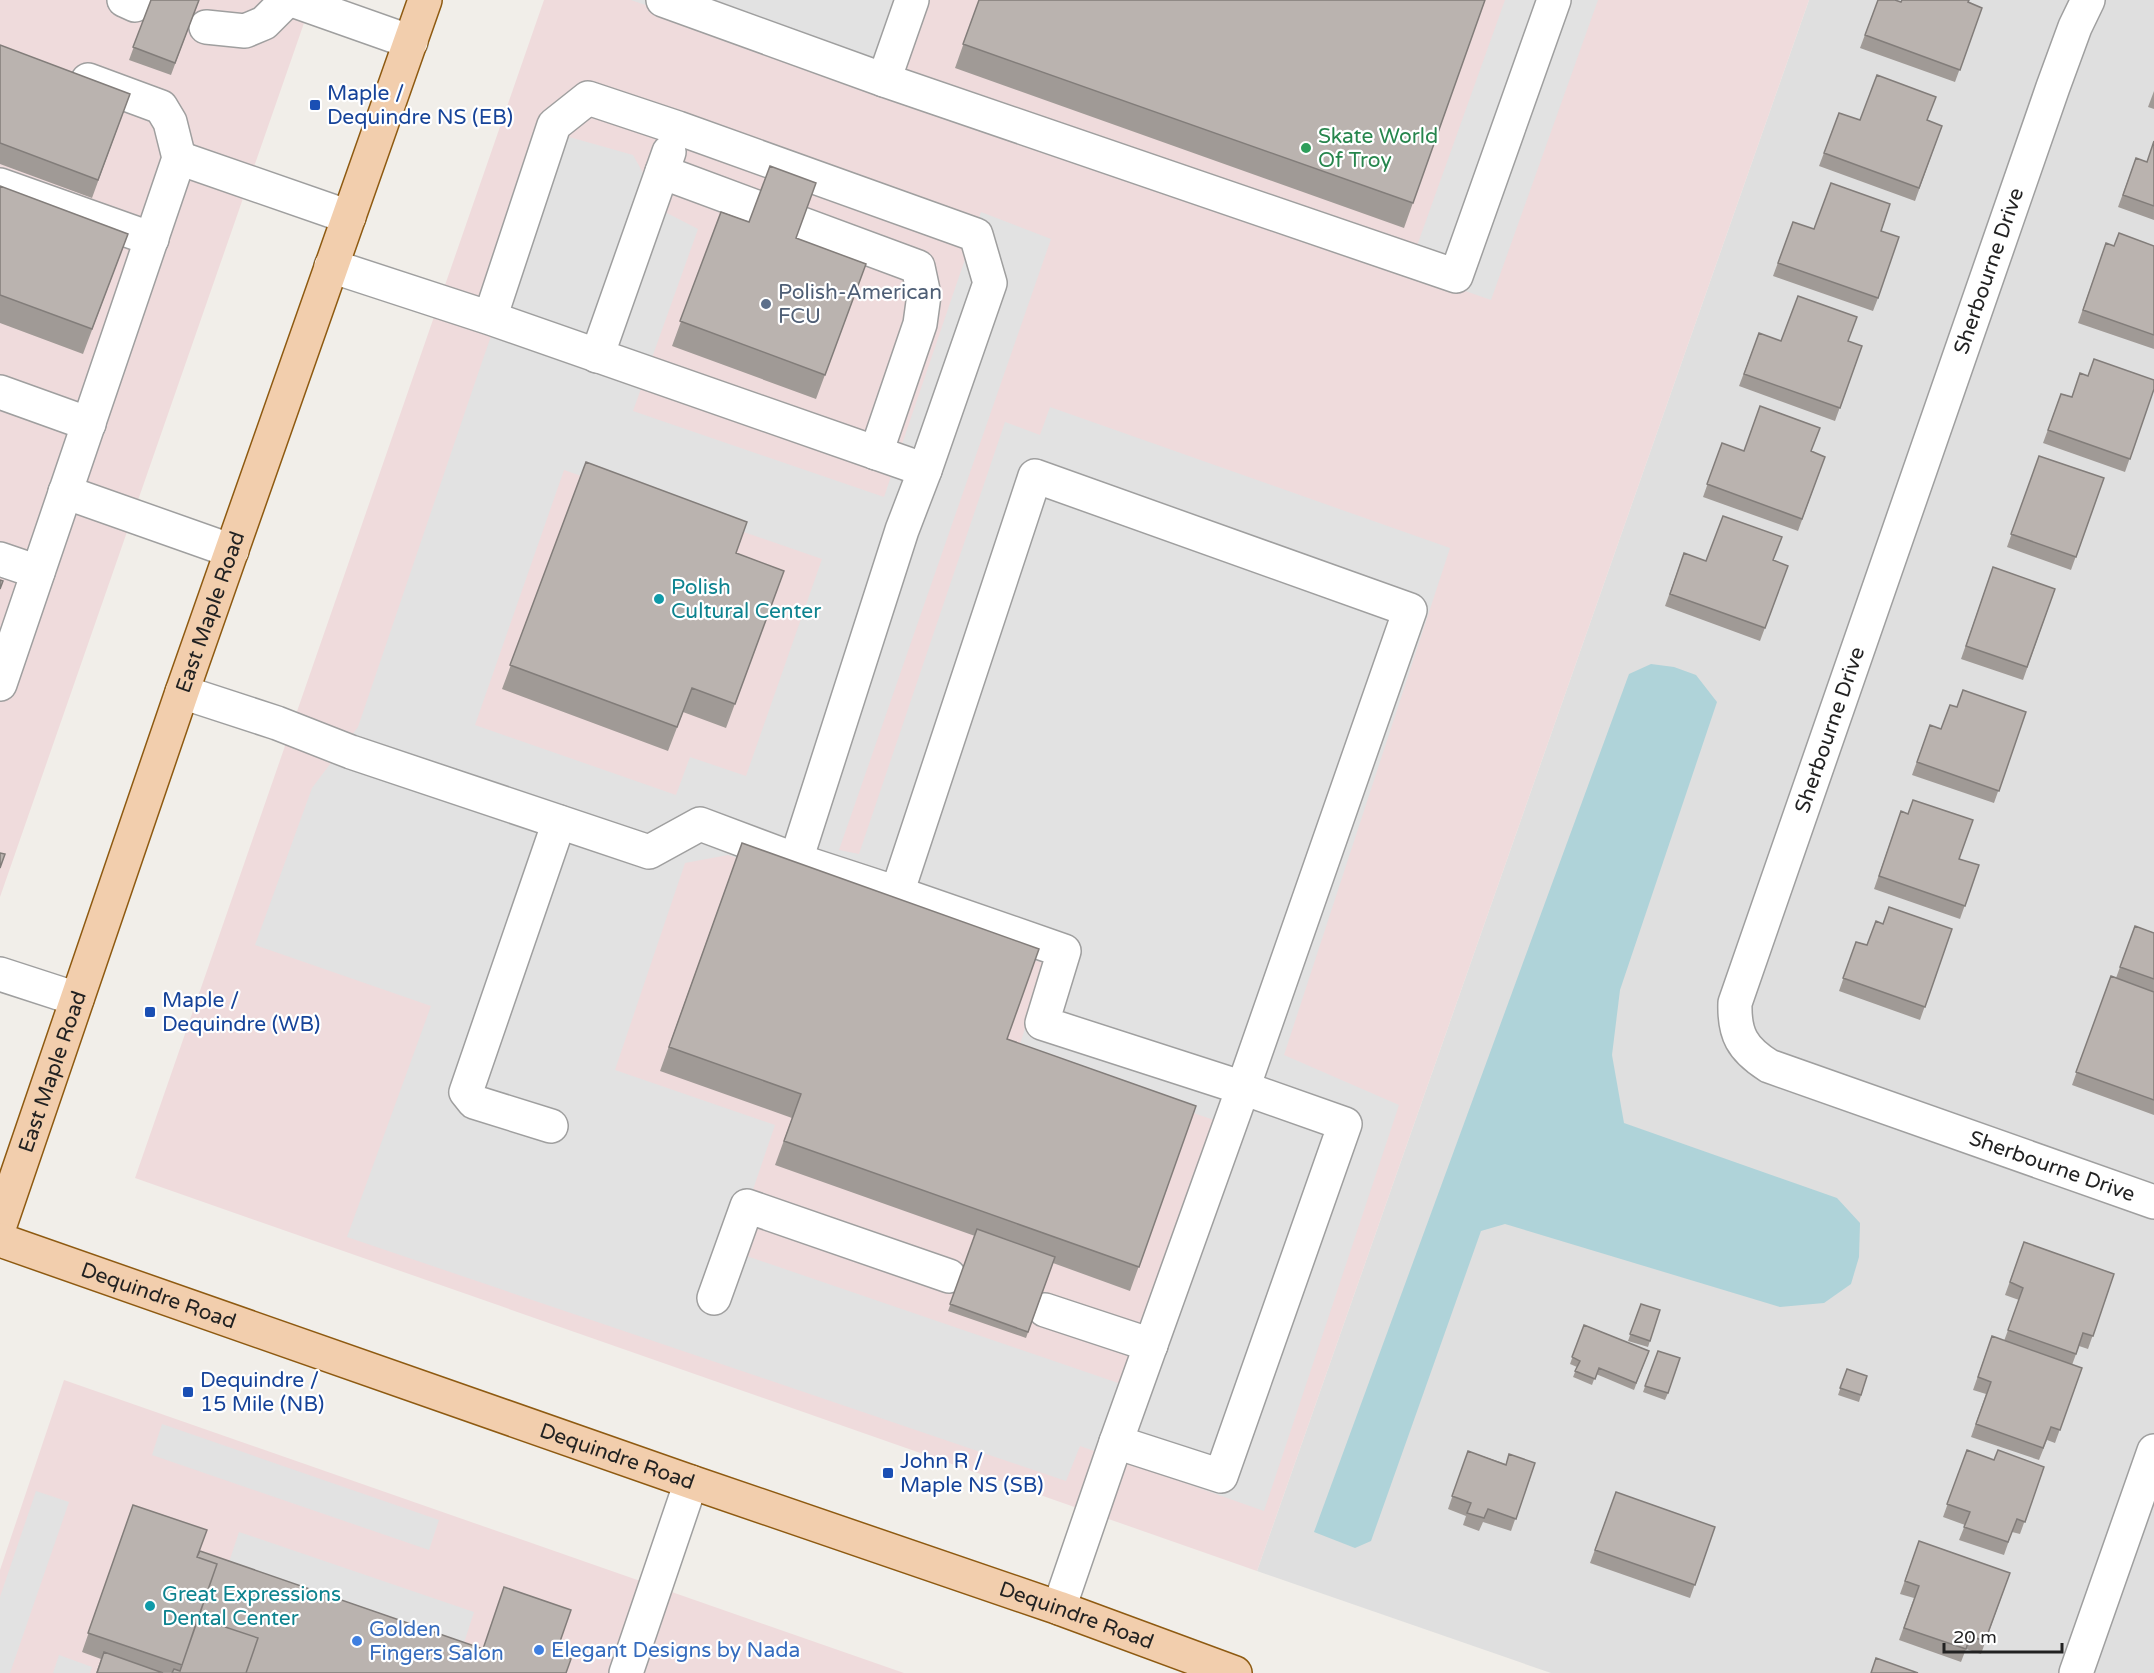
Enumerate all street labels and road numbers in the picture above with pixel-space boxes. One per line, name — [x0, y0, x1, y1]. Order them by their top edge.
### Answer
street label: Sherbourne Drive — [1949, 184, 2029, 357]
street label: East Maple Road — [170, 528, 250, 696]
street label: Sherbourne Drive — [1790, 643, 1870, 816]
street label: East Maple Road — [13, 988, 92, 1156]
street label: Sherbourne Drive — [1966, 1125, 2139, 1207]
street label: Dequindre Road — [78, 1257, 239, 1334]
street label: Dequindre Road — [536, 1418, 698, 1495]
street label: Dequindre Road — [996, 1576, 1157, 1654]

